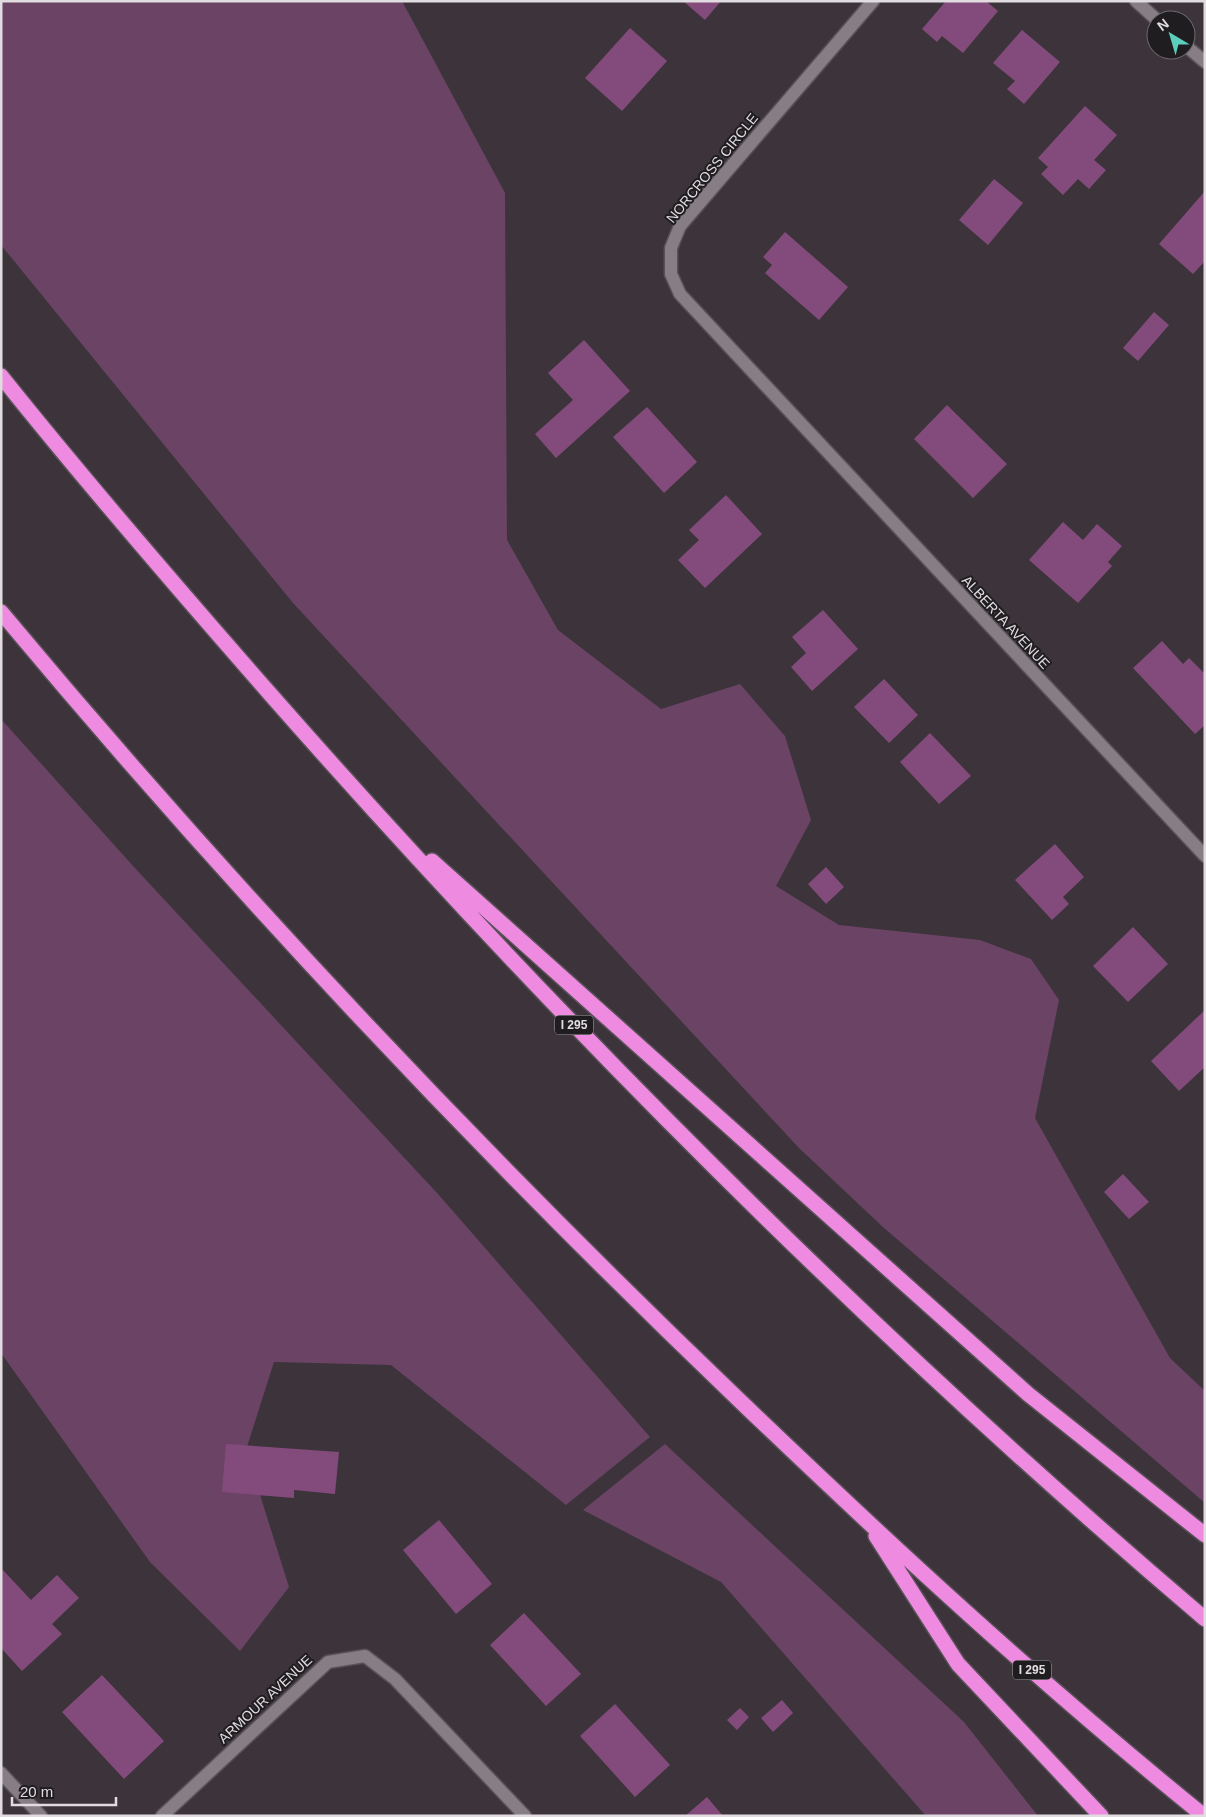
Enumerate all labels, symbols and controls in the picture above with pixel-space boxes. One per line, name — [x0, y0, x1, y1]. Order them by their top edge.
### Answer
north arrow — [1146, 10, 1196, 60]
text: N — [1154, 15, 1172, 34]
street label: NORCROSS CIRCLE — [663, 110, 761, 226]
street label: ALBERTA AVENUE — [959, 572, 1053, 672]
road number: I 295 — [555, 1016, 593, 1034]
street label: ARMOUR AVENUE — [215, 1652, 315, 1746]
road number: I 295 — [1013, 1660, 1051, 1680]
scale bar — [12, 1774, 116, 1806]
text: 20 m — [20, 1783, 53, 1800]

